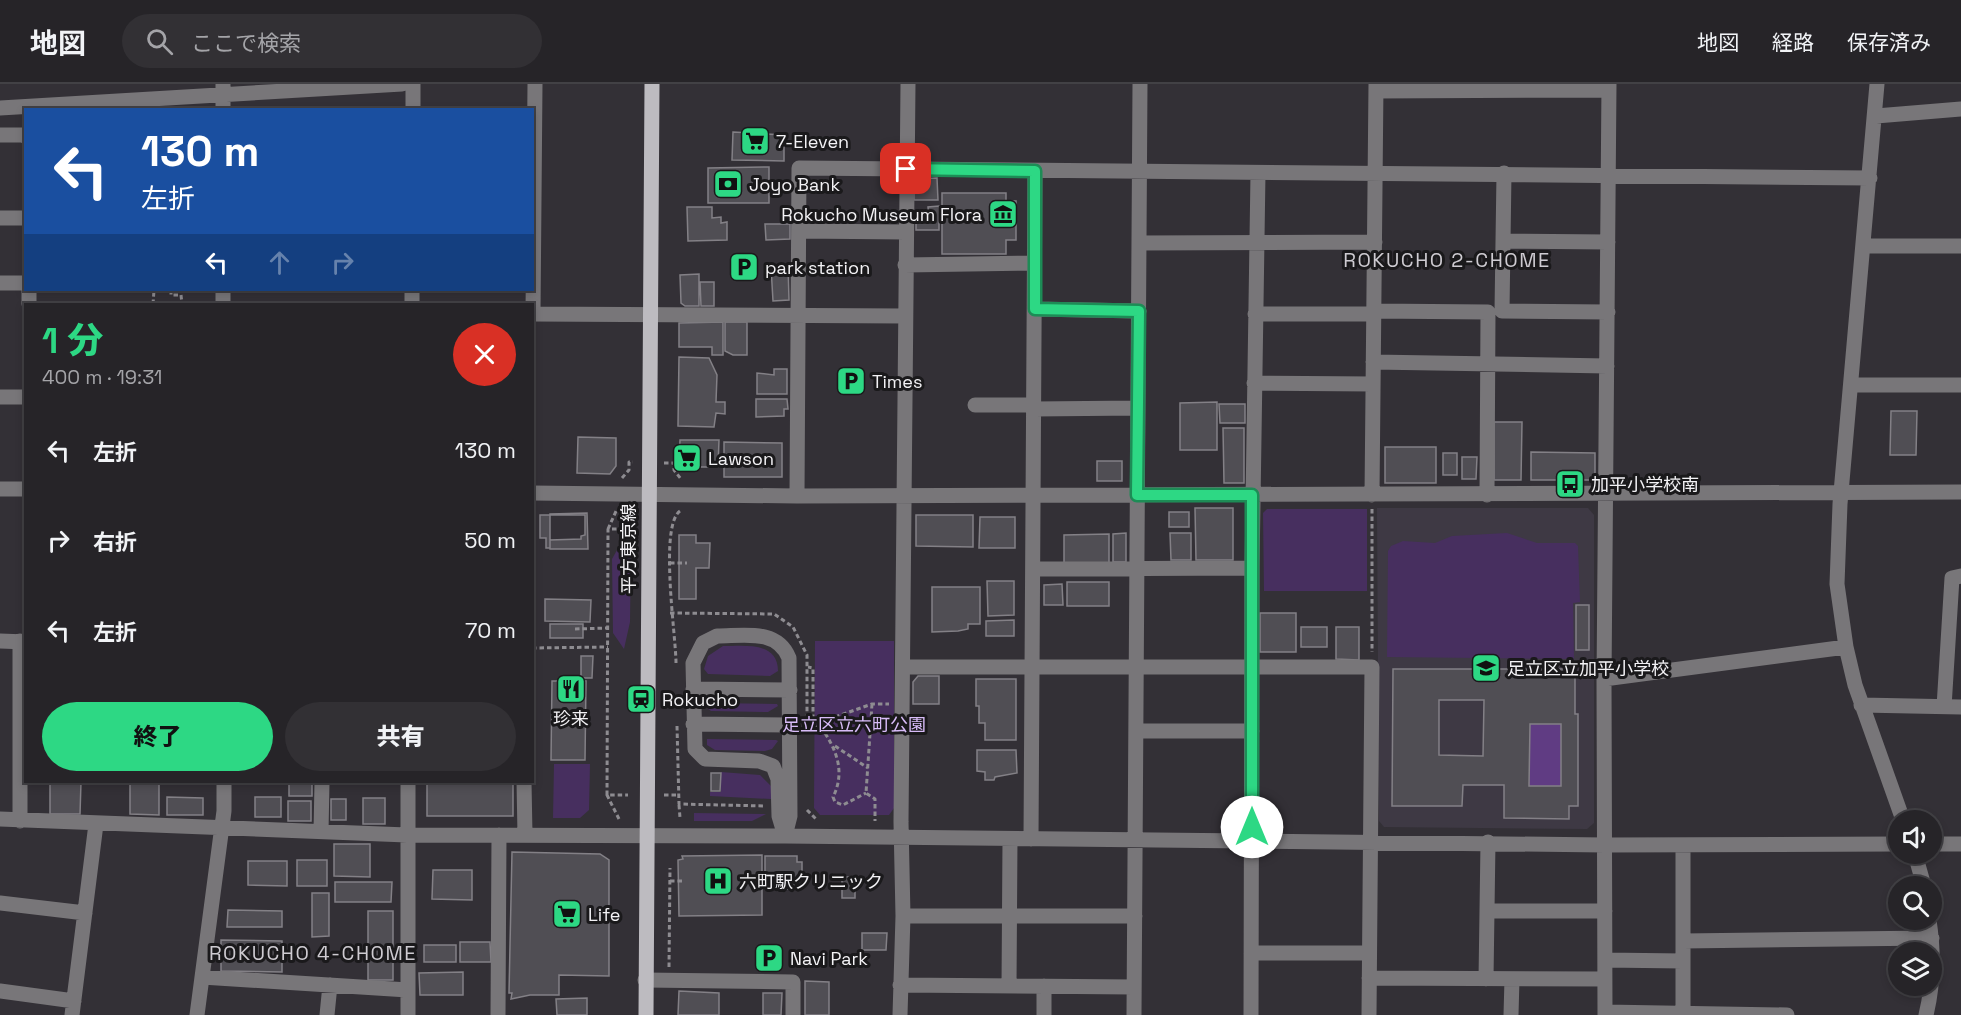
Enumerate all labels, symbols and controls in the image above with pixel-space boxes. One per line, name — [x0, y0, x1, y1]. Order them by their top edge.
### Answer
search box — [122, 14, 542, 68]
text: 地図 — [30, 25, 86, 61]
icon: search — [143, 25, 176, 58]
text: ここで検索 — [191, 29, 301, 57]
text: 地図 — [1697, 29, 1739, 56]
text: 経路 — [1772, 29, 1814, 56]
text: 保存済み — [1847, 29, 1931, 56]
text: 130 m — [141, 125, 259, 178]
supermarket icon: 7-Eleven — [739, 125, 771, 157]
place label: 7-Eleven — [776, 130, 849, 153]
icon: left — [42, 132, 120, 210]
pin — [880, 143, 931, 194]
icon: arrive — [889, 152, 922, 185]
bank icon: Joyo Bank — [712, 168, 744, 200]
place label: Joyo Bank — [749, 173, 840, 196]
text: 左折 — [141, 181, 195, 216]
museum icon: Rokucho Museum Flora — [987, 198, 1019, 230]
place label: Rokucho Museum Flora — [781, 203, 982, 226]
icon: left — [200, 246, 233, 279]
icon: ahead — [263, 246, 296, 279]
icon: right — [326, 246, 359, 279]
district label: ROKUCHO 2-CHOME — [1343, 247, 1551, 273]
parking icon: park station — [728, 251, 760, 283]
place label: park station — [765, 256, 870, 279]
text: 1 分 — [42, 318, 103, 364]
button: close — [453, 323, 516, 386]
text: 400 m · 19:31 — [42, 364, 162, 390]
parking icon: Times — [835, 365, 867, 397]
place label: Times — [872, 370, 922, 393]
icon: left — [42, 434, 75, 467]
text: 130 m — [455, 436, 516, 464]
text: 左折 — [93, 438, 137, 466]
supermarket icon: Lawson — [671, 442, 703, 474]
place label: Lawson — [708, 447, 774, 470]
bus stop icon: 加平小学校南 — [1554, 468, 1586, 500]
place label: 加平小学校南 — [1591, 473, 1699, 496]
street label: 平方東京線 — [617, 504, 640, 594]
icon: right — [42, 524, 75, 557]
text: 50 m — [464, 526, 516, 554]
text: 右折 — [93, 528, 137, 556]
icon: left — [42, 614, 75, 647]
text: 70 m — [465, 616, 516, 644]
text: 左折 — [93, 618, 137, 646]
school or university icon: 足立区立加平小学校 — [1470, 652, 1502, 684]
place label: 足立区立加平小学校 — [1507, 657, 1669, 680]
restaurant icon: 珍来 — [555, 673, 587, 705]
station icon: Rokucho — [625, 683, 657, 715]
place label: Rokucho — [662, 688, 738, 711]
button: 終了 — [42, 702, 273, 771]
button: 共有 — [285, 702, 516, 771]
place label: 珍来 — [553, 707, 589, 730]
park label: 足立区立六町公園 — [782, 713, 926, 736]
position arrow — [1220, 795, 1284, 859]
map controls — [1888, 810, 1942, 996]
button: sound — [1888, 810, 1942, 864]
hospital icon: 六町駅クリニック — [702, 865, 734, 897]
place label: 六町駅クリニック — [739, 870, 883, 893]
button: search — [1888, 876, 1942, 930]
supermarket icon: Life — [551, 898, 583, 930]
place label: Life — [588, 903, 620, 926]
district label: ROKUCHO 4-CHOME — [209, 940, 417, 966]
parking icon: Navi Park — [753, 942, 785, 974]
button: layers — [1888, 942, 1942, 996]
place label: Navi Park — [790, 947, 868, 970]

